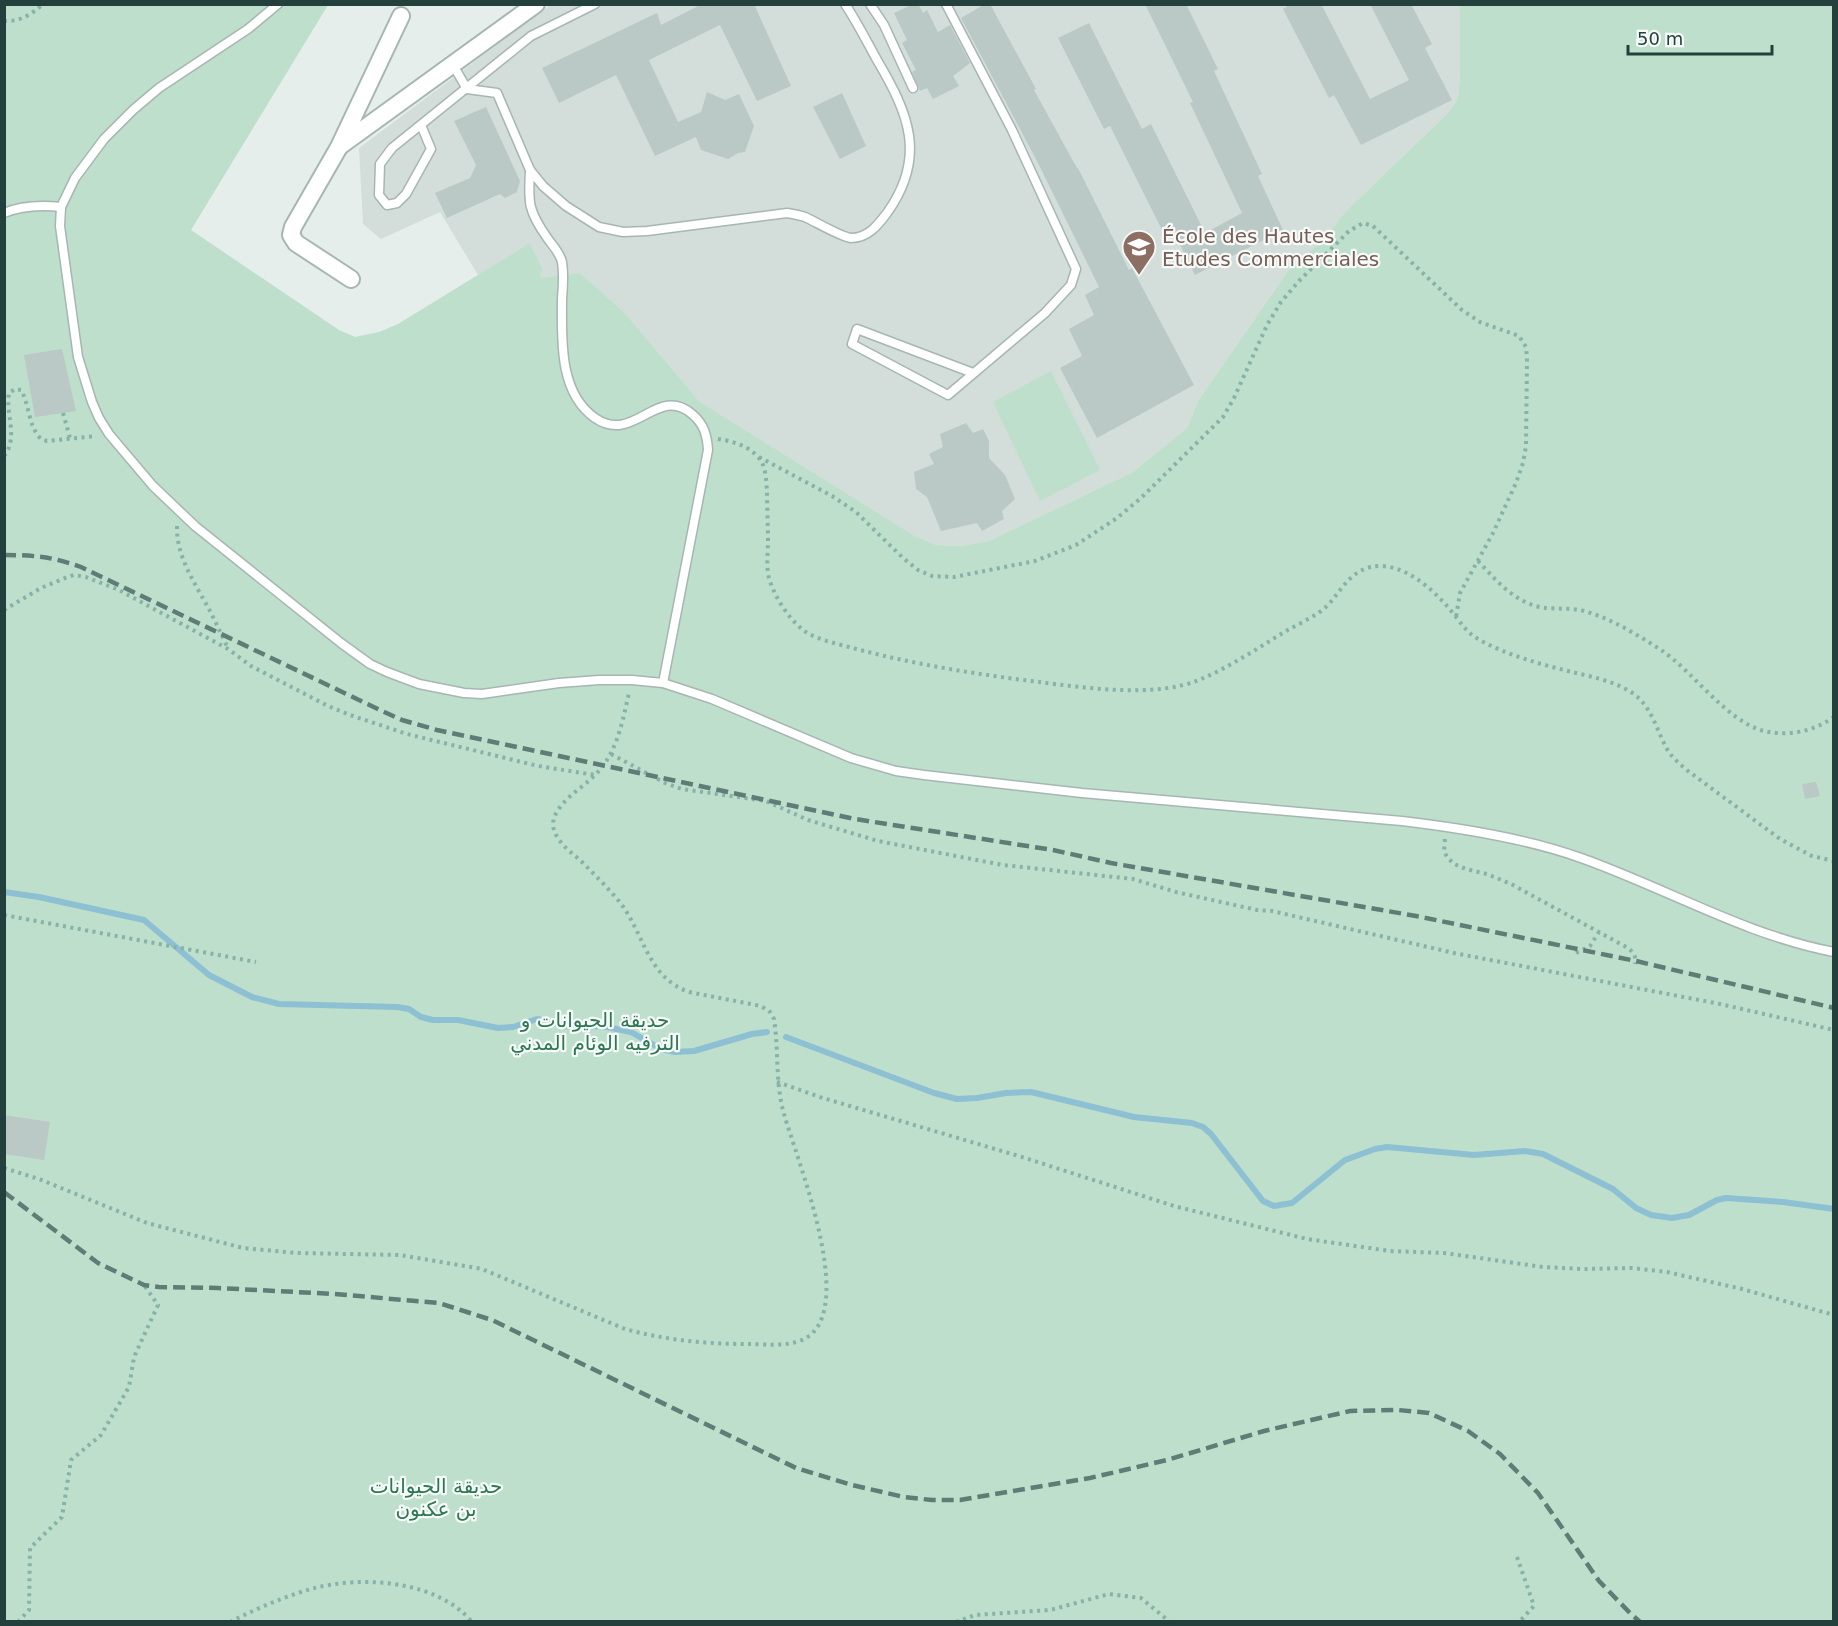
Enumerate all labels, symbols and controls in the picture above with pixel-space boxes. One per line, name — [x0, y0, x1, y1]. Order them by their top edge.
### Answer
scale bar — [1628, 18, 1772, 56]
text: 50 m — [1637, 28, 1683, 49]
place label: École des Hautes Etudes Commerciales — [1162, 224, 1379, 271]
school or university icon: École des Hautes Etudes Commerciales — [1121, 229, 1157, 276]
park label: حديقة الحيوانات و الترفيه الوئام المدني — [510, 1008, 680, 1056]
park label: حديقة الحيوانات بن عكنون — [370, 1474, 502, 1521]

